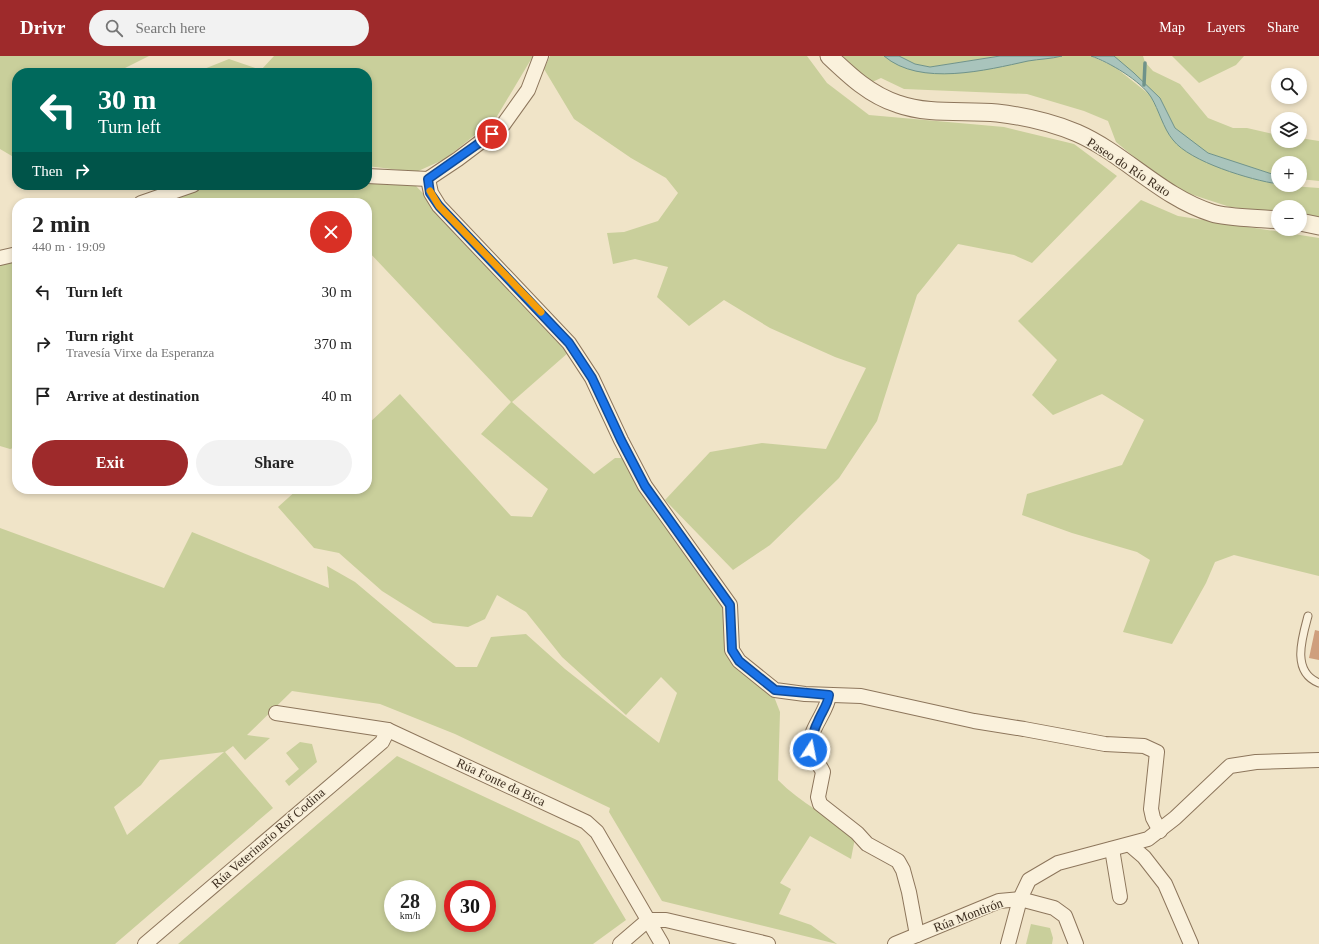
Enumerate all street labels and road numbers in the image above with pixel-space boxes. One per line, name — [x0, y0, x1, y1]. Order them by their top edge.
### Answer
street label: Paseo do Río Rato — [1084, 134, 1174, 200]
street label: Rúa Fonte da Bica — [454, 755, 548, 809]
street label: Rúa Veterinario Rof Codina — [208, 785, 328, 891]
street label: Rúa Montirón — [931, 895, 1005, 935]

